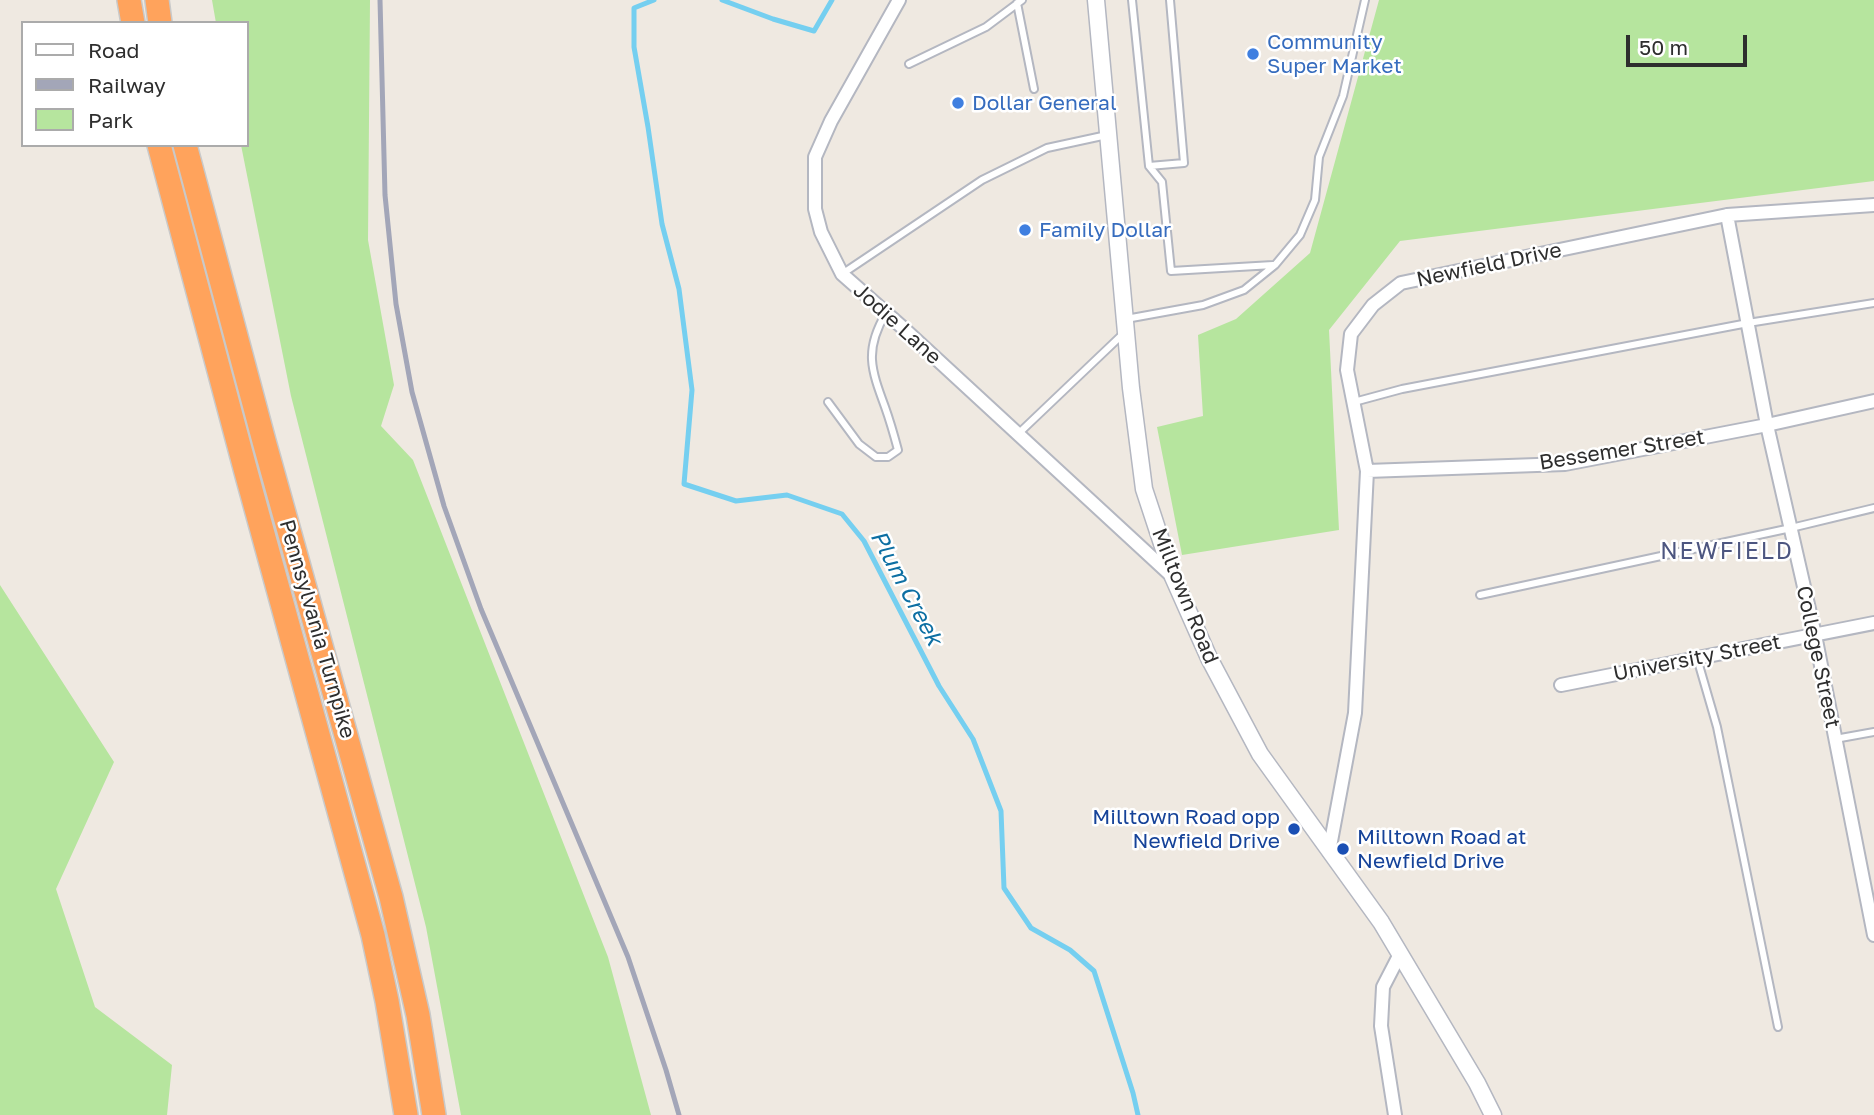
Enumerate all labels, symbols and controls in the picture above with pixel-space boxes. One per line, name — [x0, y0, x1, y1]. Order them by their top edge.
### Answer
legend — [21, 21, 248, 147]
scale bar — [1629, 21, 1750, 65]
place label: Community Super Market — [1267, 29, 1402, 79]
text: 50 m — [1639, 34, 1688, 60]
text: Road — [88, 37, 139, 63]
marker: Community Super Market — [1245, 46, 1261, 62]
text: Railway — [88, 72, 166, 98]
place label: Dollar General — [972, 90, 1117, 116]
marker: Dollar General — [950, 95, 966, 111]
text: Park — [88, 107, 133, 133]
place label: Family Dollar — [1039, 217, 1171, 243]
marker: Family Dollar — [1017, 222, 1033, 238]
street label: Newfield Drive — [1414, 237, 1564, 293]
street label: Jodie Lane — [848, 278, 946, 370]
street label: Bessemer Street — [1538, 424, 1706, 476]
street label: Pennsylvania Turnpike — [274, 517, 360, 741]
street label: Milltown Road — [1146, 524, 1224, 668]
water label: Plum Creek — [864, 526, 948, 650]
district label: NEWFIELD — [1661, 538, 1793, 566]
street label: College Street — [1791, 584, 1845, 730]
street label: University Street — [1611, 629, 1783, 687]
place label: Milltown Road opp Newfield Drive — [1092, 804, 1280, 854]
marker: Milltown Road opp Newfield Drive — [1286, 821, 1302, 837]
place label: Milltown Road at Newfield Drive — [1357, 824, 1526, 874]
marker: Milltown Road at Newfield Drive — [1335, 841, 1351, 857]

